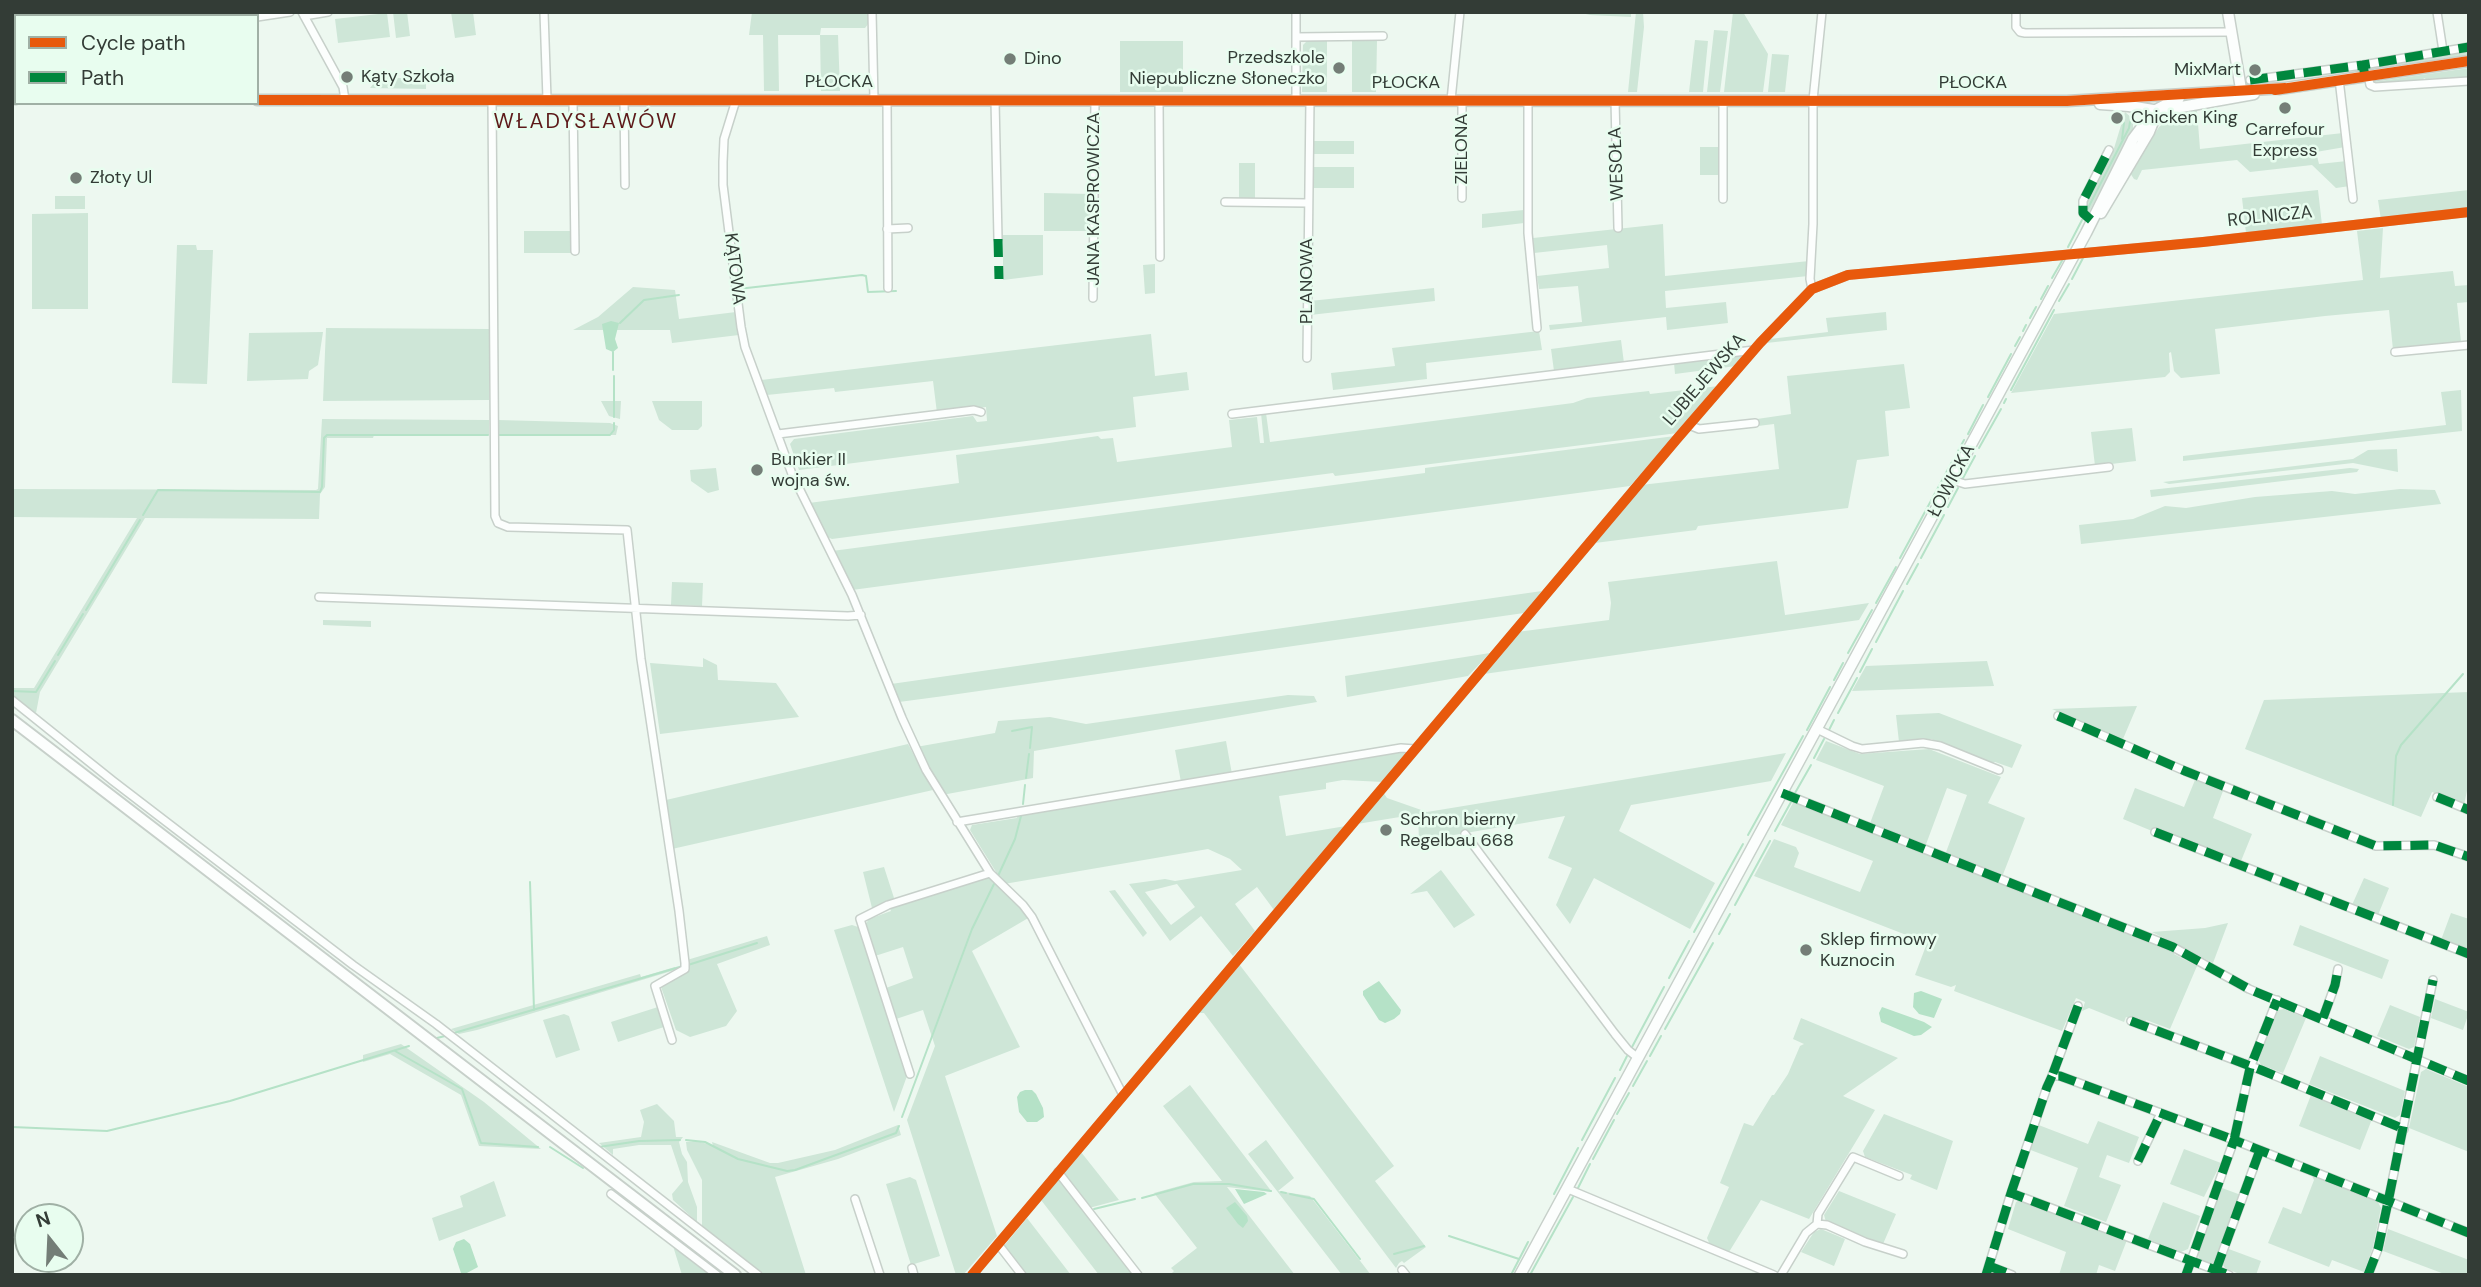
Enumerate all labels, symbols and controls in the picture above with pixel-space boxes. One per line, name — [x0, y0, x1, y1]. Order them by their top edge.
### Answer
legend — [14, 14, 259, 105]
text: Cycle path — [81, 29, 186, 57]
place label: Przedszkole Niepubliczne Słoneczko — [1129, 47, 1325, 90]
place label: Dino — [1024, 48, 1062, 70]
marker: Dino — [1002, 51, 1018, 67]
place label: MixMart — [2174, 59, 2241, 81]
marker: Przedszkole Niepubliczne Słoneczko — [1331, 60, 1347, 76]
marker: MixMart — [2247, 62, 2263, 78]
text: Path — [81, 64, 124, 92]
place label: Kąty Szkoła — [361, 66, 455, 88]
marker: Kąty Szkoła — [339, 69, 355, 85]
street label: PŁOCKA — [805, 71, 873, 93]
street label: PŁOCKA — [1372, 72, 1440, 94]
street label: PŁOCKA — [1939, 72, 2007, 94]
marker: Carrefour Express — [2277, 100, 2293, 116]
place label: Chicken King — [2131, 107, 2238, 129]
district label: WŁADYSŁAWÓW — [495, 109, 677, 135]
marker: Chicken King — [2109, 110, 2125, 126]
street label: JANA KASPROWICZA — [1083, 112, 1105, 286]
street label: ZIELONA — [1451, 114, 1473, 184]
place label: Carrefour Express — [2245, 119, 2325, 162]
street label: WESOŁA — [1605, 127, 1629, 201]
place label: Złoty Ul — [90, 167, 152, 189]
marker: Złoty Ul — [68, 170, 84, 186]
street label: ROLNICZA — [2226, 202, 2314, 232]
street label: KĄTOWA — [719, 232, 749, 306]
street label: PLANOWA — [1296, 238, 1318, 324]
street label: LUBIEJEWSKA — [1659, 329, 1751, 431]
street label: ŁOWICKA — [1924, 441, 1980, 521]
place label: Bunkier II wojna św. — [771, 449, 850, 491]
marker: Bunkier II wojna św. — [749, 462, 765, 478]
place label: Schron bierny Regelbau 668 — [1400, 809, 1516, 852]
marker: Schron bierny Regelbau 668 — [1378, 822, 1394, 838]
place label: Sklep firmowy Kuznocin — [1820, 929, 1937, 972]
marker: Sklep firmowy Kuznocin — [1798, 942, 1814, 958]
north arrow — [14, 1203, 84, 1273]
text: N — [33, 1205, 53, 1233]

